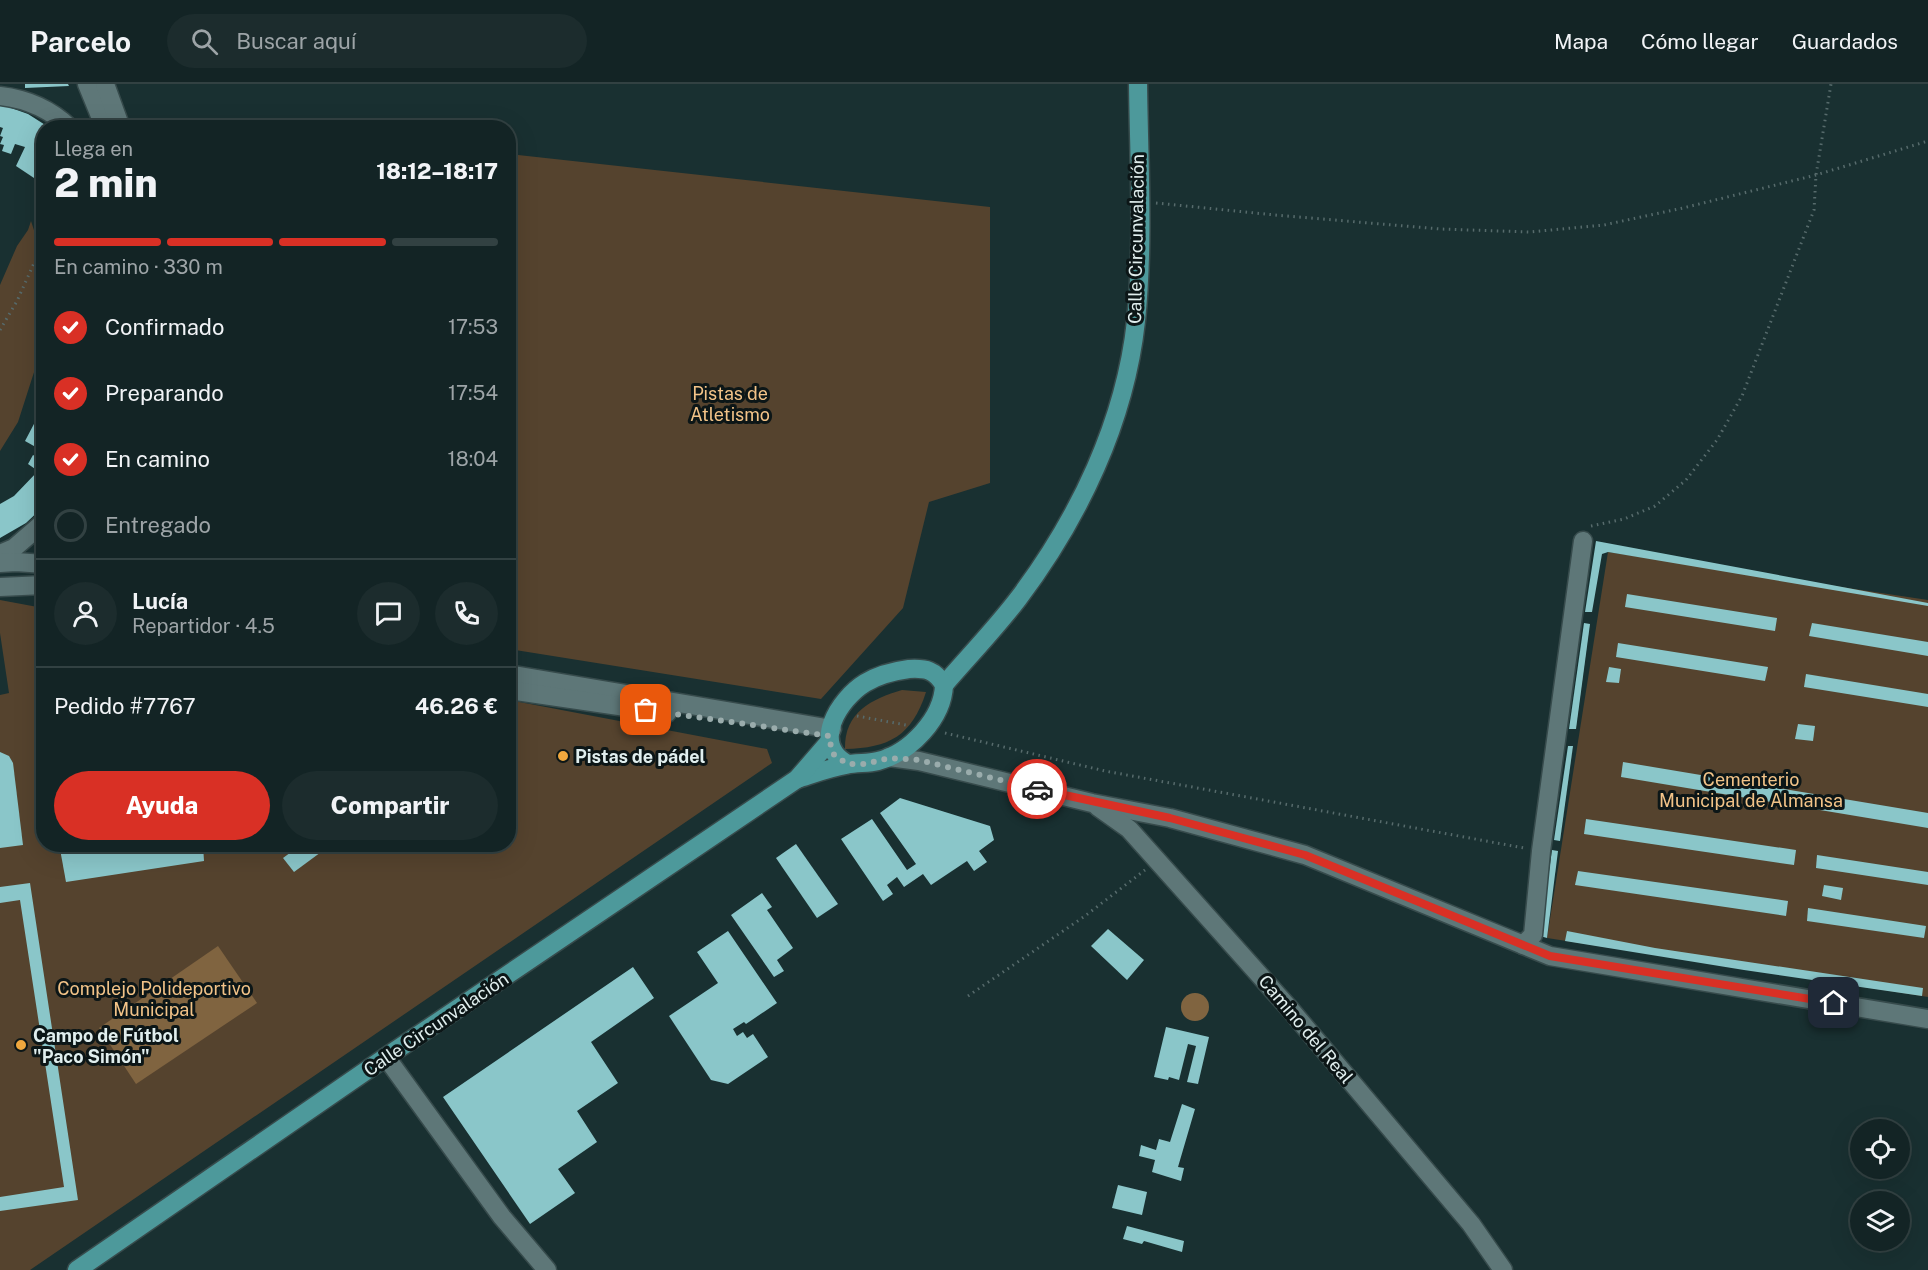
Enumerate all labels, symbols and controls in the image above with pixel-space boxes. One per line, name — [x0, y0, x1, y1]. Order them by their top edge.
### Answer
search box — [167, 14, 587, 68]
text: Parcelo — [30, 25, 131, 58]
icon: search — [188, 25, 221, 58]
text: Buscar aquí — [236, 28, 356, 54]
text: Mapa — [1554, 29, 1608, 54]
text: Cómo llegar — [1641, 29, 1759, 54]
text: Guardados — [1792, 29, 1898, 54]
text: Llega en — [54, 137, 133, 161]
street label: Calle Circunvalación — [1124, 154, 1148, 324]
text: 18:12–18:17 — [376, 158, 498, 184]
text: 2 min — [54, 160, 158, 206]
text: En camino · 330 m — [54, 255, 223, 279]
icon: check — [54, 311, 87, 344]
text: Confirmado — [105, 314, 224, 340]
text: 17:53 — [448, 315, 498, 339]
icon: check — [54, 377, 87, 410]
text: Preparando — [105, 380, 224, 406]
text: 17:54 — [448, 381, 498, 405]
park label: Pistas de Atletismo — [690, 383, 770, 425]
icon: check — [54, 443, 87, 476]
text: En camino — [105, 446, 210, 472]
text: 18:04 — [448, 447, 498, 471]
text: Entregado — [105, 512, 211, 538]
button: person — [54, 582, 117, 645]
button: chat — [357, 582, 420, 645]
button: phone — [435, 582, 498, 645]
text: Lucía — [132, 588, 188, 614]
text: Repartidor · 4.5 — [132, 614, 275, 638]
pin — [620, 684, 671, 735]
text: Pedido #7767 — [54, 693, 196, 719]
text: 46.26 € — [415, 693, 498, 719]
icon: bag — [629, 693, 662, 726]
place label: Pistas de pádel — [575, 746, 706, 767]
marker: Pistas de pádel — [556, 749, 570, 763]
courier — [1007, 759, 1067, 819]
park label: Cementerio Municipal de Almansa — [1659, 769, 1843, 811]
button: Ayuda — [54, 771, 270, 840]
button: Compartir — [282, 771, 498, 840]
icon: car — [1021, 773, 1054, 806]
street label: Calle Circunvalación — [360, 968, 512, 1080]
street label: Camino del Real — [1255, 971, 1357, 1087]
pin — [1808, 977, 1859, 1028]
park label: Complejo Polideportivo Municipal — [57, 978, 251, 1020]
icon: home — [1817, 986, 1850, 1019]
place label: Campo de Fútbol "Paco Simón" — [33, 1025, 179, 1067]
marker: Campo de Fútbol "Paco Simón" — [14, 1038, 28, 1052]
map controls — [1850, 1119, 1910, 1251]
button: locate — [1850, 1119, 1910, 1179]
button: layers — [1850, 1191, 1910, 1251]

